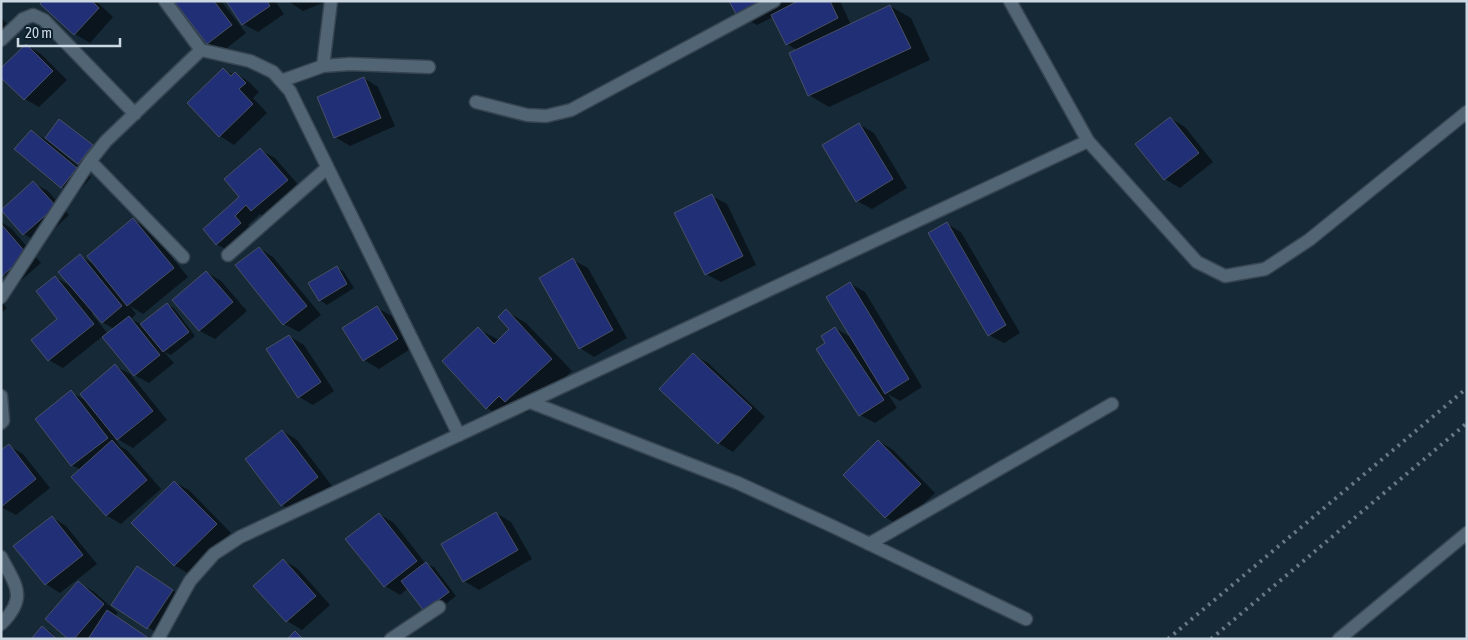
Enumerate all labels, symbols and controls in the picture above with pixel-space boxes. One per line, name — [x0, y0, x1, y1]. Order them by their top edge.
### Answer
scale bar — [18, 15, 120, 47]
text: 20 m — [25, 24, 52, 41]

